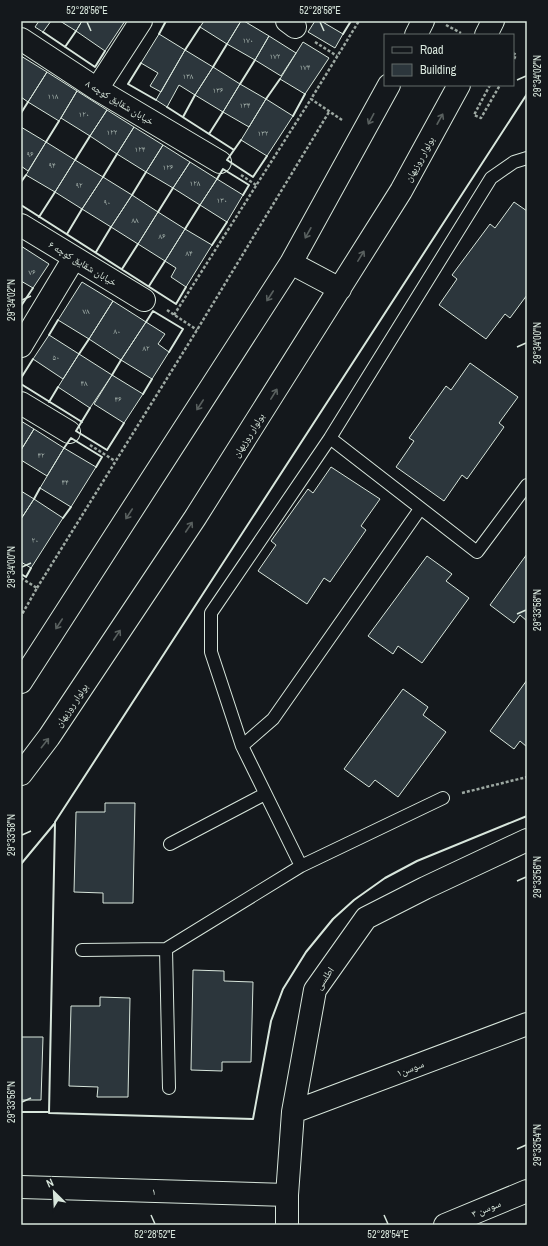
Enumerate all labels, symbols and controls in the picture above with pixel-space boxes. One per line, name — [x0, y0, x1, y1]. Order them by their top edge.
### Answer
text: 52°28'56"E — [66, 4, 108, 17]
text: 52°28'58"E — [299, 4, 341, 17]
legend — [384, 34, 514, 86]
house number: ۱۷۰ — [243, 35, 253, 45]
text: Road — [420, 42, 444, 58]
house number: ۱۷۲ — [270, 51, 281, 61]
text: 29°34'02"N — [531, 55, 544, 97]
house number: ۱۷۴ — [300, 62, 311, 72]
text: Building — [420, 62, 457, 78]
house number: ۱۳۸ — [183, 71, 194, 81]
street label: خیابان شقایق کوچه ۸ — [83, 77, 157, 128]
house number: ۱۳۶ — [213, 85, 224, 95]
house number: ۱۱۸ — [48, 91, 59, 101]
house number: ۱۳۴ — [240, 100, 251, 110]
house number: ۱۲۰ — [79, 109, 89, 119]
one-way arrow — [366, 113, 374, 125]
one-way arrow — [437, 114, 445, 126]
house number: ۱۲۲ — [107, 127, 118, 137]
house number: ۱۳۲ — [258, 128, 269, 138]
street label: بولوار روزبهان — [402, 134, 437, 184]
house number: ۱۲۴ — [135, 144, 146, 154]
house number: ۹۶ — [26, 149, 34, 159]
house number: ۹۴ — [48, 160, 56, 170]
house number: ۱۲۶ — [163, 162, 174, 172]
house number: ۱۲۸ — [190, 178, 201, 188]
house number: ۹۲ — [75, 180, 83, 190]
house number: ۱۳۰ — [217, 195, 227, 205]
house number: ۹۰ — [103, 197, 111, 207]
house number: ۸۸ — [131, 215, 139, 225]
one-way arrow — [303, 227, 311, 239]
house number: ۸۶ — [158, 231, 166, 241]
street label: خیابان شقایق کوچه ۶ — [46, 238, 120, 289]
house number: ۸۴ — [185, 248, 193, 258]
one-way arrow — [357, 251, 365, 262]
house number: ۷۶ — [28, 267, 36, 277]
text: 29°34'02"N — [5, 279, 18, 321]
one-way arrow — [266, 290, 274, 301]
house number: ۷۸ — [82, 306, 90, 316]
text: 29°34'00"N — [531, 322, 544, 364]
house number: ۸۰ — [113, 326, 121, 336]
house number: ۸۲ — [142, 343, 150, 353]
house number: ۵۰ — [52, 352, 60, 362]
house number: ۴۸ — [80, 378, 88, 388]
one-way arrow — [270, 388, 278, 399]
house number: ۴۶ — [114, 394, 122, 404]
one-way arrow — [195, 399, 203, 411]
street label: بولوار روزبهان — [230, 410, 267, 460]
house number: ۴۲ — [37, 450, 45, 460]
house number: ۴۴ — [61, 477, 69, 487]
one-way arrow — [125, 509, 133, 520]
one-way arrow — [186, 521, 194, 533]
house number: ۲۰ — [31, 535, 39, 545]
text: 29°34'00"N — [5, 546, 18, 588]
text: 29°33'58"N — [531, 589, 544, 631]
one-way arrow — [54, 618, 62, 630]
one-way arrow — [114, 629, 122, 641]
street label: بولوار روزبهان — [52, 681, 91, 730]
one-way arrow — [41, 738, 49, 749]
text: 29°33'58"N — [5, 814, 18, 856]
text: 29°33'56"N — [531, 856, 544, 898]
street label: اطلسی — [312, 964, 337, 992]
street label: سوسن۱ — [395, 1057, 426, 1080]
text: 29°33'56"N — [5, 1081, 18, 1123]
text: 29°33'54"N — [531, 1124, 544, 1166]
north arrow — [34, 1172, 74, 1212]
text: N — [44, 1175, 56, 1191]
street label: ۱ — [152, 1185, 156, 1198]
street label: سوسن ۳ — [470, 1197, 503, 1220]
text: 52°28'52"E — [134, 1228, 176, 1241]
text: 52°28'54"E — [367, 1228, 409, 1241]

